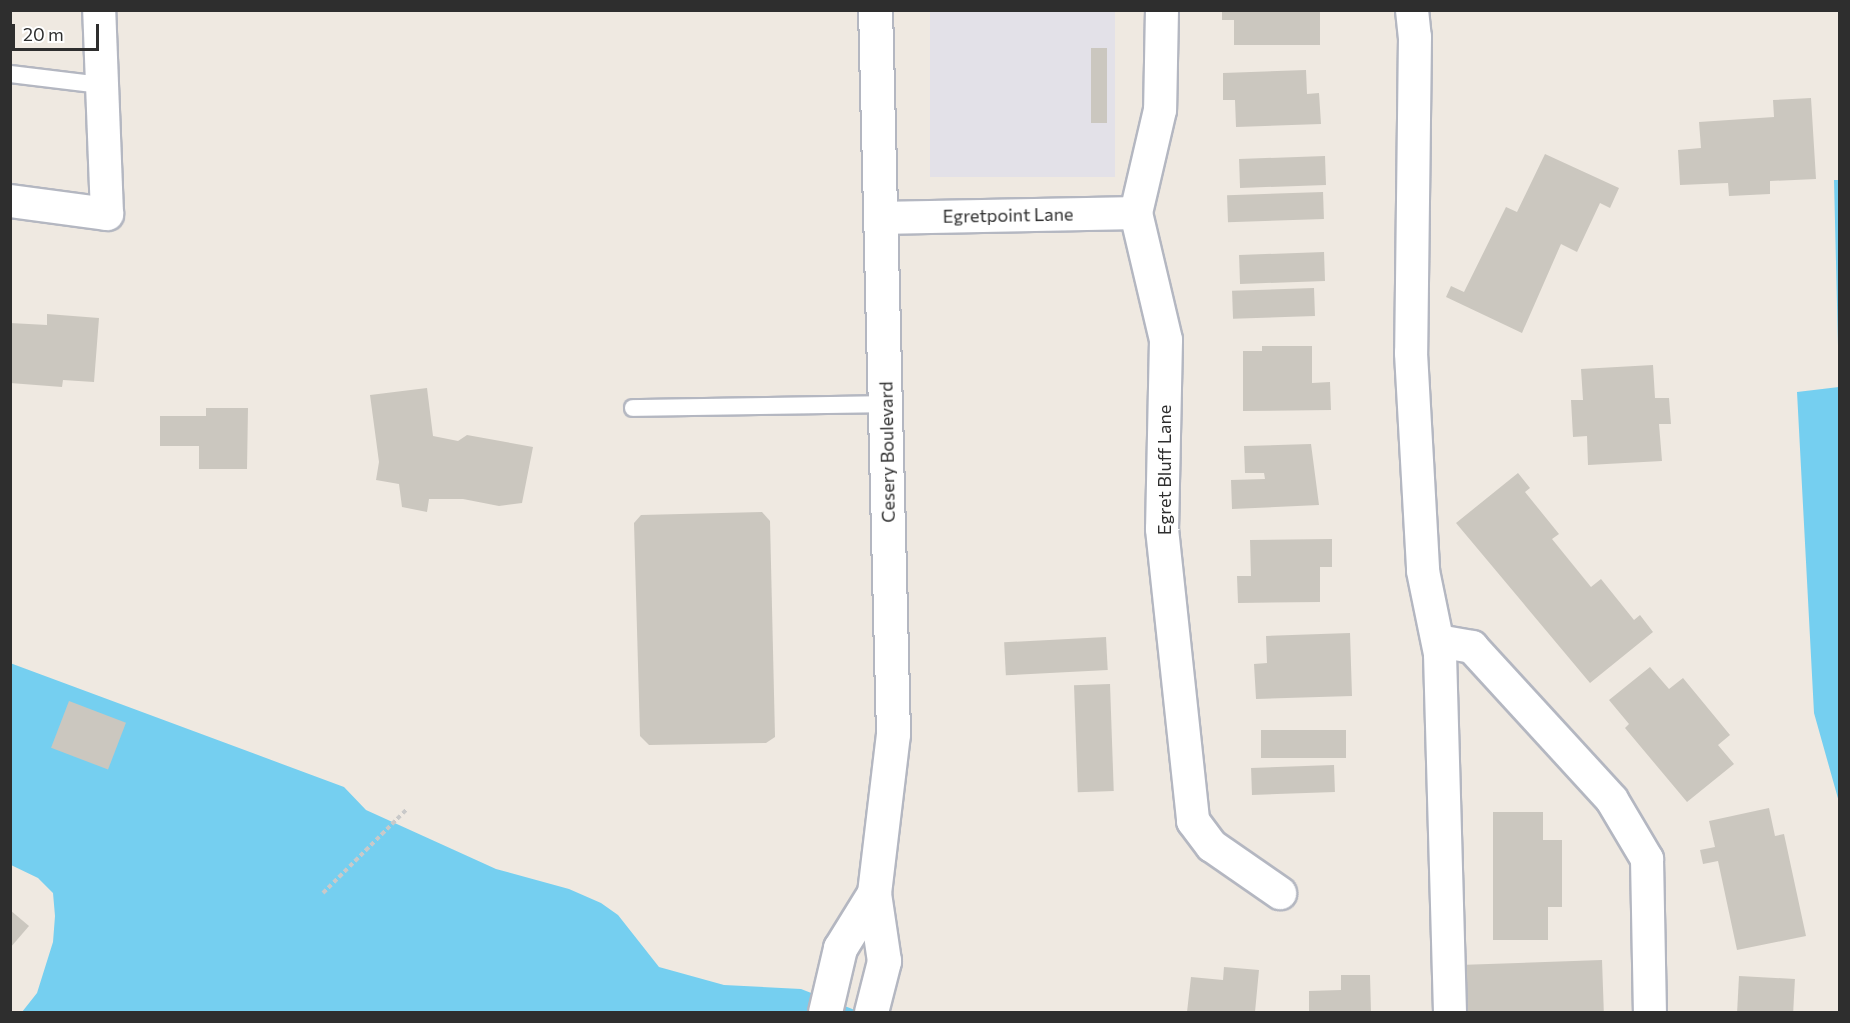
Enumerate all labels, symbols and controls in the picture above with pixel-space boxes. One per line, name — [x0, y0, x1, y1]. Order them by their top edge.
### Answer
scale bar — [15, 12, 102, 50]
text: 20 m — [23, 23, 64, 45]
street label: Egretpoint Lane — [942, 203, 1074, 227]
street label: Cesery Boulevard — [875, 381, 899, 523]
street label: Egret Bluff Lane — [1153, 405, 1175, 535]

